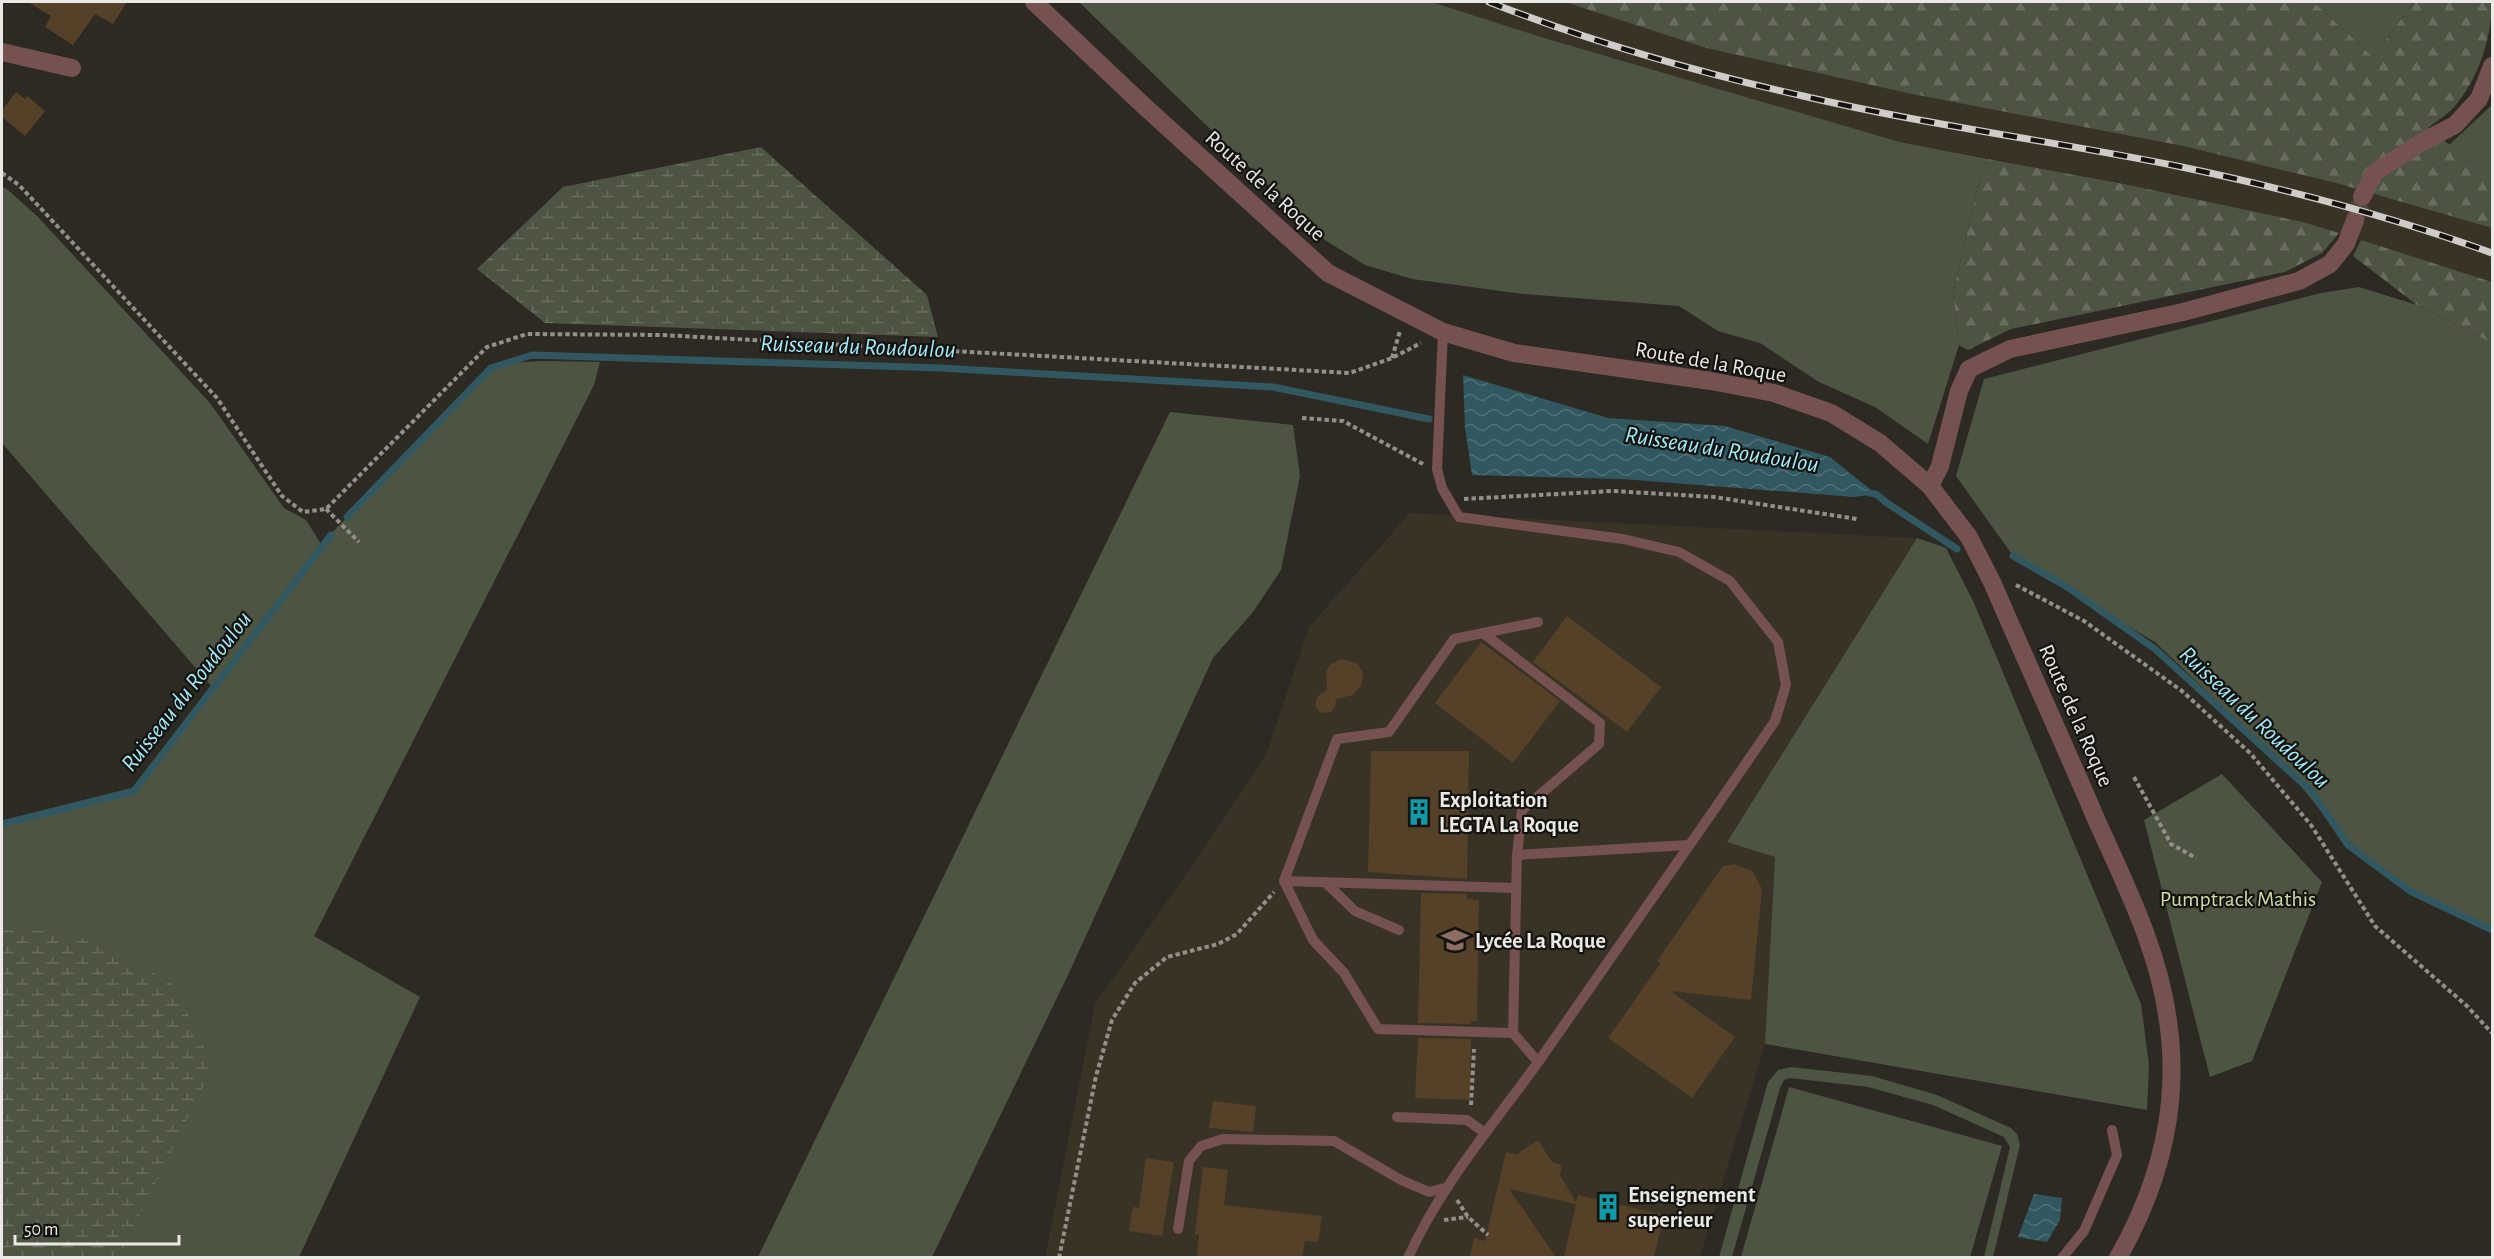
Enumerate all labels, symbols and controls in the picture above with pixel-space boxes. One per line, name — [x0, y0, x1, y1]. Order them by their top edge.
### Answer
street label: Route de la Roque — [1201, 126, 1330, 245]
water label: Ruisseau du Roudoulou — [760, 332, 956, 362]
street label: Route de la Roque — [1634, 338, 1788, 386]
water label: Ruisseau du Roudoulou — [1623, 423, 1820, 477]
water label: Ruisseau du Roudoulou — [117, 607, 256, 776]
street label: Route de la Roque — [2035, 641, 2117, 790]
water label: Ruisseau du Roudoulou — [2175, 642, 2334, 793]
place label: Exploitation LEGTA La Roque — [1439, 789, 1579, 836]
building icon: Exploitation LEGTA La Roque — [1404, 797, 1434, 827]
park label: Pumptrack Mathis — [2160, 888, 2316, 910]
school or university icon: Lycée La Roque — [1440, 925, 1470, 955]
place label: Lycée La Roque — [1475, 930, 1606, 953]
place label: Enseignement superieur — [1628, 1184, 1756, 1231]
building icon: Enseignement superieur — [1593, 1192, 1623, 1222]
scale bar — [15, 1208, 178, 1246]
text: 50 m — [24, 1221, 58, 1239]

